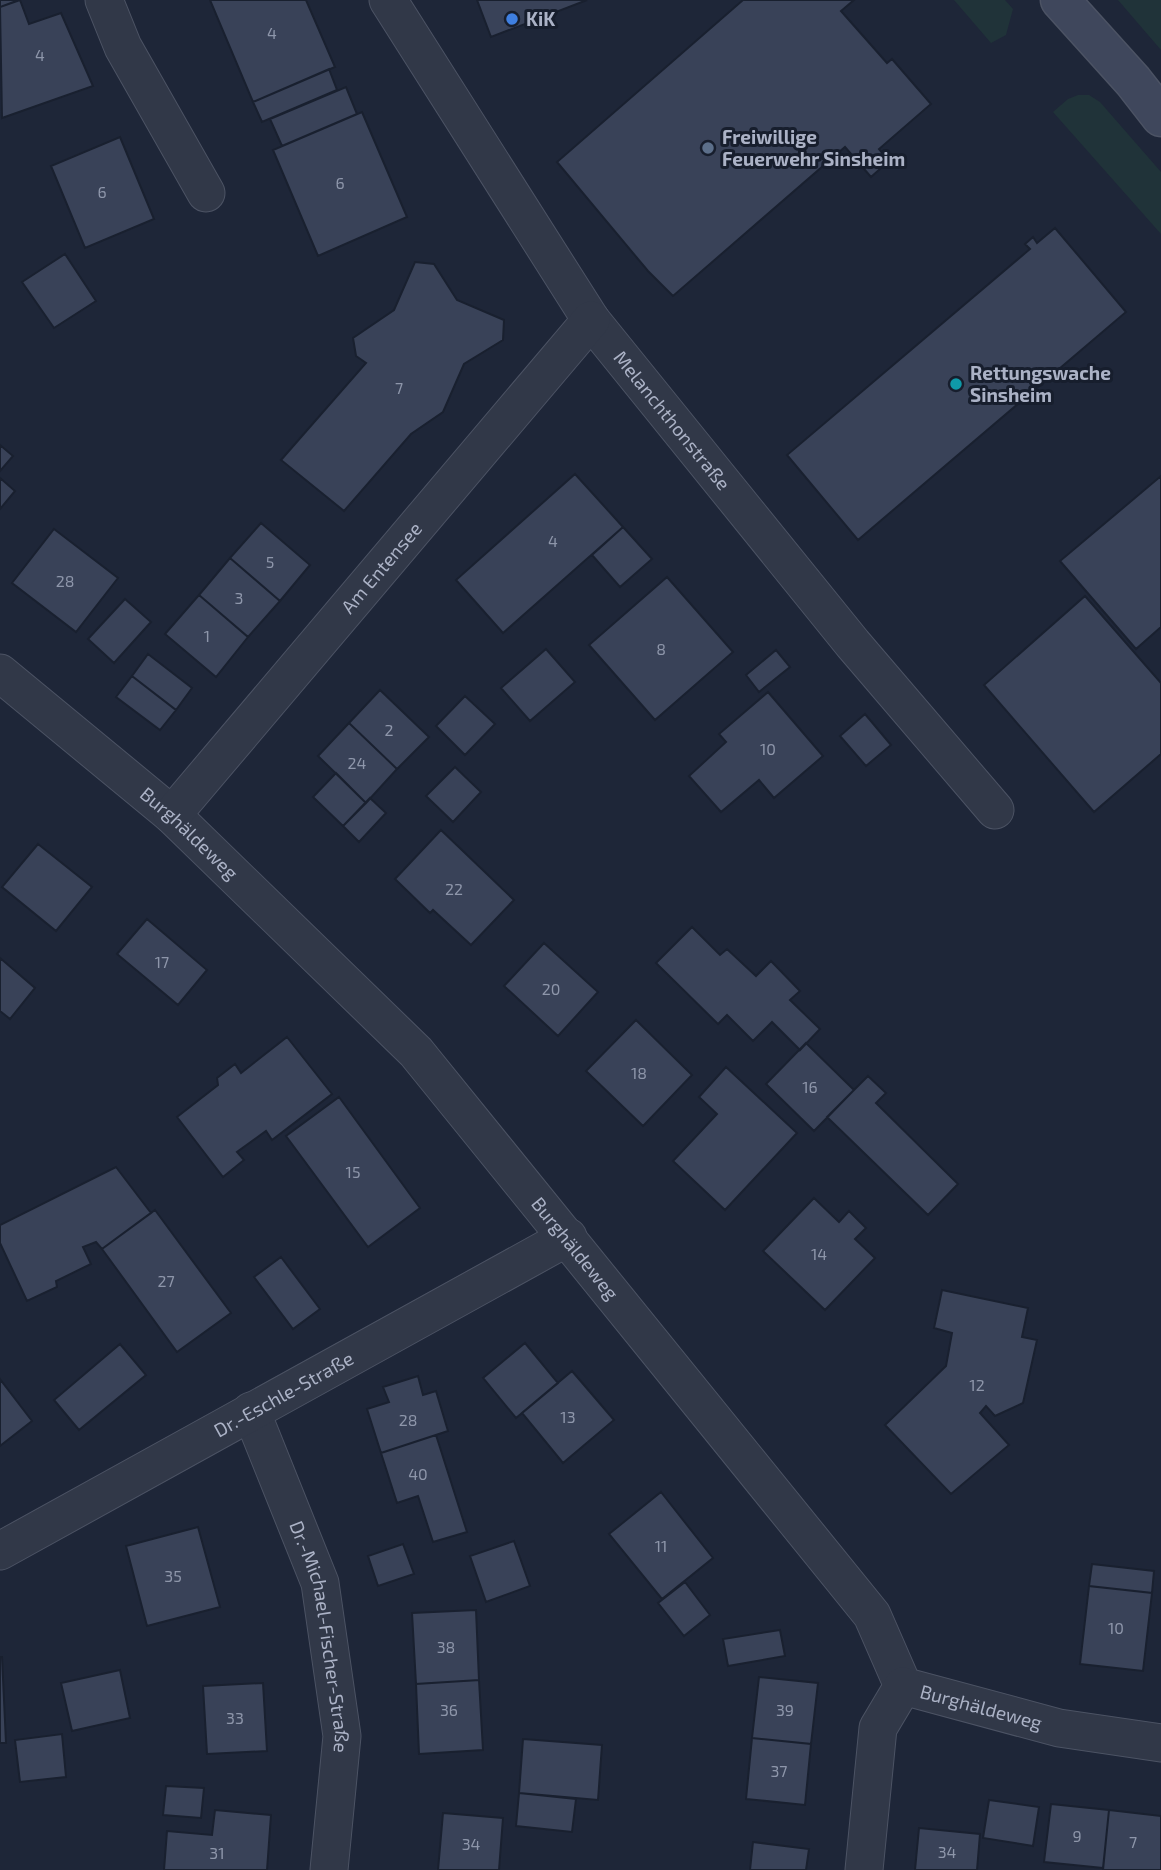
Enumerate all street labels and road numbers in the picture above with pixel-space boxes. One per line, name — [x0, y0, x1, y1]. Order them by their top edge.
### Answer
street label: Melanchthonstraße — [609, 346, 736, 494]
street label: Am Entensee — [336, 517, 426, 618]
street label: Burghäldeweg — [136, 782, 244, 884]
street label: Burghäldeweg — [527, 1192, 624, 1304]
street label: Dr.-Eschle-Straße — [210, 1346, 357, 1442]
street label: Dr.-Michael-Fischer-Straße — [285, 1517, 355, 1754]
street label: Burghäldeweg — [918, 1679, 1045, 1734]

